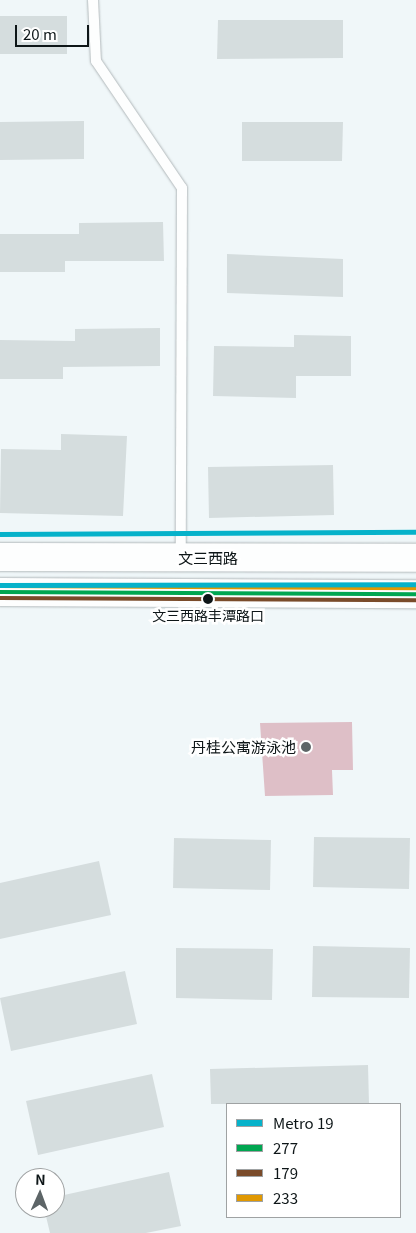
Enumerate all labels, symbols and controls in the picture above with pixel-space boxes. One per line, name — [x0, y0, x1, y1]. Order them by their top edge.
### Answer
scale bar — [18, 15, 91, 47]
text: 20 m — [23, 23, 57, 44]
street label: 文三西路 — [178, 549, 238, 567]
marker: 文三西路丰潭路口 — [203, 594, 213, 604]
place label: 文三西路丰潭路口 — [152, 607, 264, 623]
place label: 丹桂公寓游泳池 — [191, 738, 296, 756]
marker: 丹桂公寓游泳池 — [300, 741, 312, 753]
legend — [226, 1103, 401, 1218]
text: Metro 19 — [273, 1112, 334, 1133]
text: 277 — [273, 1137, 298, 1158]
text: 179 — [273, 1162, 298, 1183]
north arrow — [15, 1168, 65, 1218]
text: N — [35, 1169, 46, 1189]
text: 233 — [273, 1187, 298, 1208]

